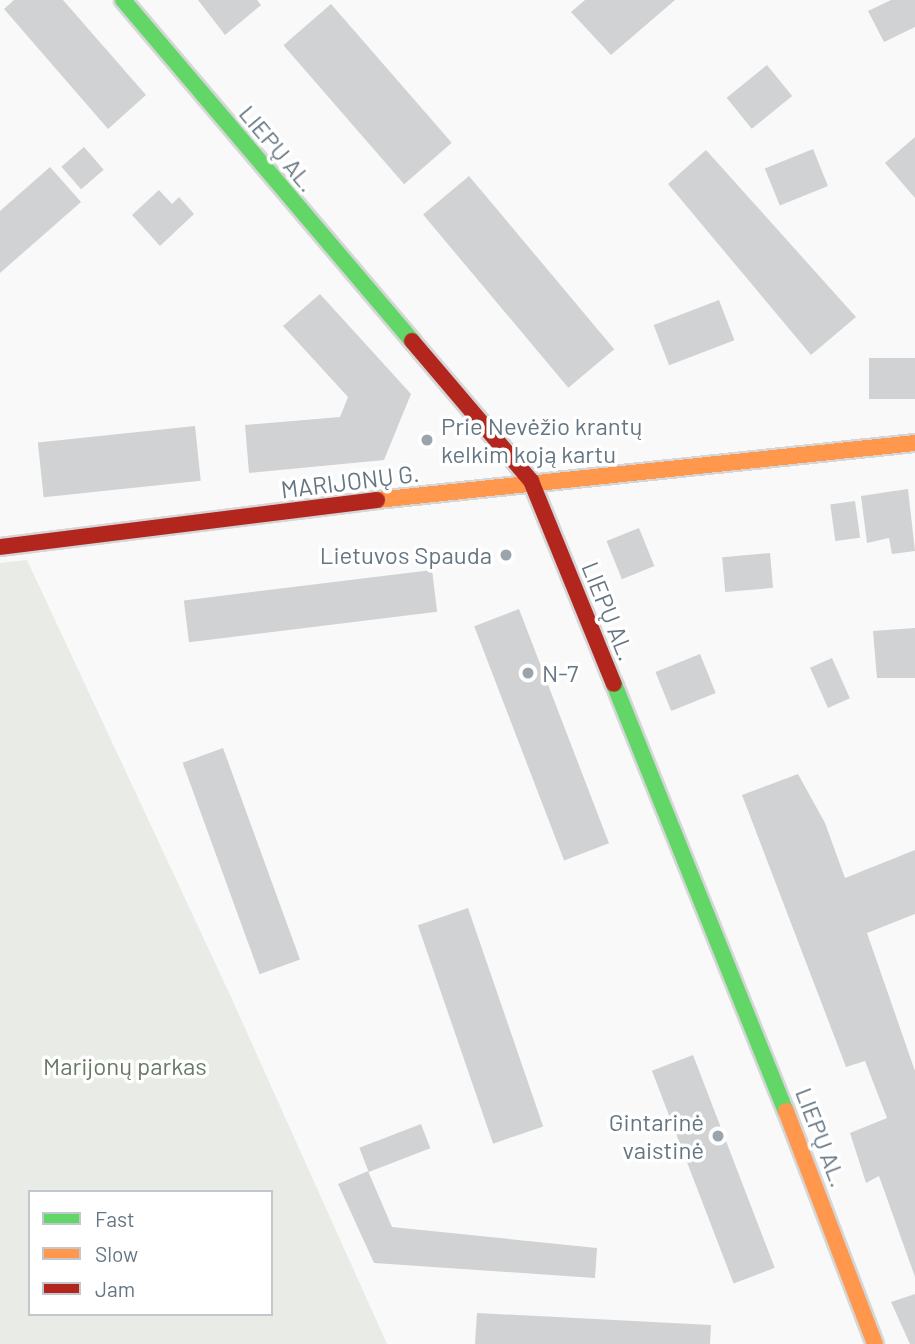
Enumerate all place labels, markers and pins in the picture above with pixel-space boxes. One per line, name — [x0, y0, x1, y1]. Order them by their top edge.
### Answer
place label: Prie Nevėžio krantų kelkim koją kartu — [441, 412, 642, 468]
marker: Prie Nevėžio krantų kelkim koją kartu — [419, 432, 435, 448]
place label: Lietuvos Spauda — [320, 541, 492, 569]
marker: Lietuvos Spauda — [498, 547, 514, 563]
place label: N-7 — [542, 659, 578, 687]
marker: N-7 — [520, 665, 536, 681]
place label: Gintarinė vaistinė — [609, 1108, 704, 1164]
marker: Gintarinė vaistinė — [710, 1128, 726, 1144]

